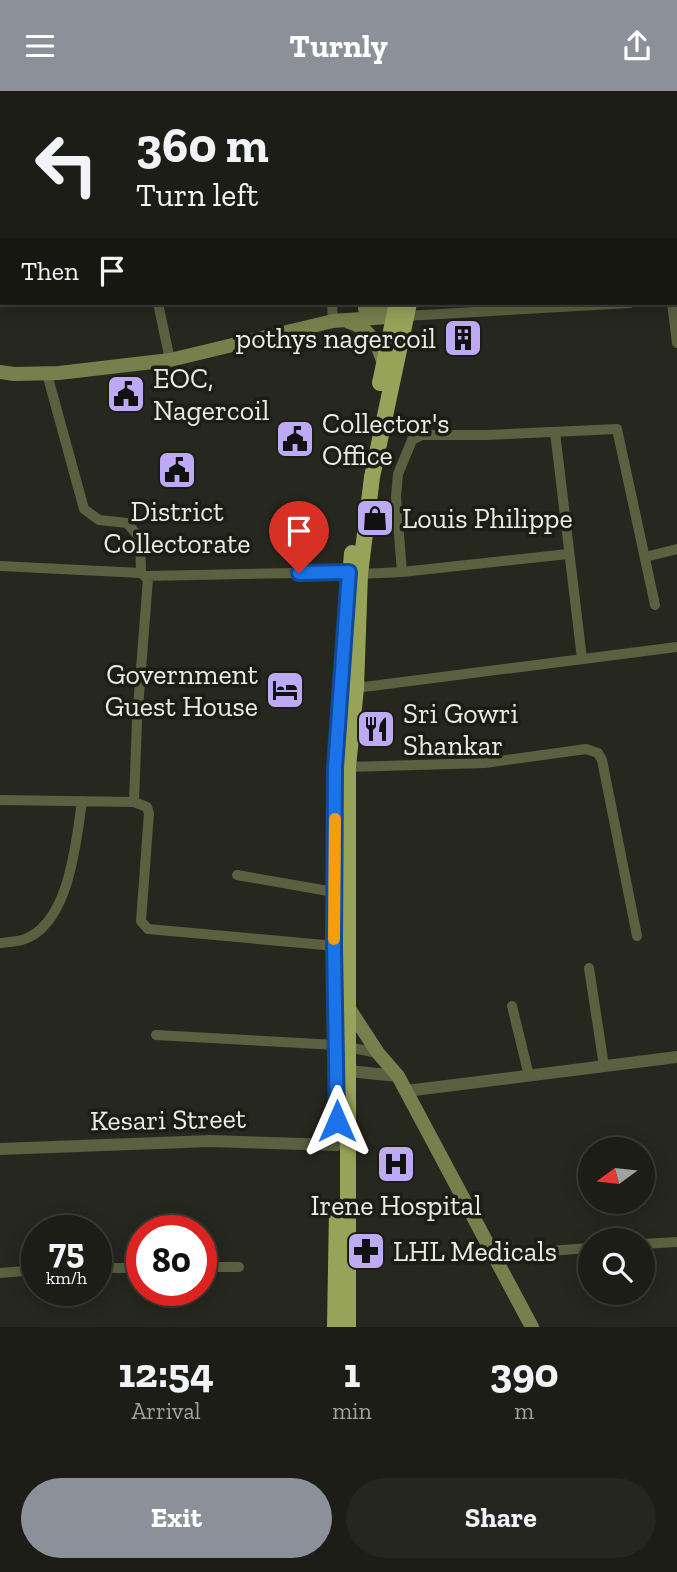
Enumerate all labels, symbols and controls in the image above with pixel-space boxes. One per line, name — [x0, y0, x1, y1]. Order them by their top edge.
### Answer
icon: menu — [21, 27, 59, 65]
text: Turnly — [289, 27, 388, 65]
icon: share — [618, 27, 656, 65]
text: 360 m — [136, 116, 269, 175]
icon: left — [21, 119, 112, 210]
text: Turn left — [136, 176, 258, 214]
icon: arrive — [93, 252, 131, 290]
text: Then — [21, 255, 79, 287]
building icon: pothys nagercoil — [442, 317, 484, 359]
place label: pothys nagercoil — [236, 322, 436, 355]
place label: EOC, Nagercoil — [153, 362, 269, 427]
public building icon: EOC, Nagercoil — [105, 373, 147, 415]
place label: Collector's Office — [322, 407, 450, 472]
public building icon: Collector's Office — [274, 418, 316, 460]
public building icon: District Collectorate — [156, 449, 198, 491]
place label: District Collectorate — [103, 495, 251, 560]
shop icon: Louis Philippe — [354, 497, 396, 539]
pin — [269, 501, 329, 573]
place label: Louis Philippe — [402, 502, 573, 535]
icon: arrive — [280, 512, 318, 550]
place label: Government Guest House — [105, 658, 259, 723]
hotel icon: Government Guest House — [264, 669, 306, 711]
place label: Sri Gowri Shankar — [403, 697, 519, 762]
restaurant icon: Sri Gowri Shankar — [355, 708, 397, 750]
position arrow — [300, 1084, 374, 1158]
street label: Kesari Street — [90, 1102, 247, 1137]
north arrow — [578, 1137, 654, 1215]
map controls — [578, 1137, 655, 1305]
hospital icon: Irene Hospital — [375, 1143, 417, 1185]
place label: Irene Hospital — [310, 1189, 482, 1222]
speed limit sign: 80 — [126, 1215, 217, 1306]
button: search — [578, 1228, 655, 1305]
text: 75 — [49, 1230, 84, 1272]
pharmacy icon: LHL Medicals — [345, 1230, 387, 1272]
place label: LHL Medicals — [393, 1235, 557, 1268]
text: km/h — [46, 1267, 87, 1289]
text: 12:54 — [118, 1347, 214, 1398]
text: 1 — [343, 1347, 360, 1398]
text: 390 — [490, 1347, 559, 1398]
text: Arrival — [131, 1397, 201, 1425]
text: min — [332, 1397, 372, 1425]
text: m — [514, 1397, 534, 1425]
button: Exit — [21, 1478, 332, 1558]
button: Share — [346, 1478, 656, 1558]

